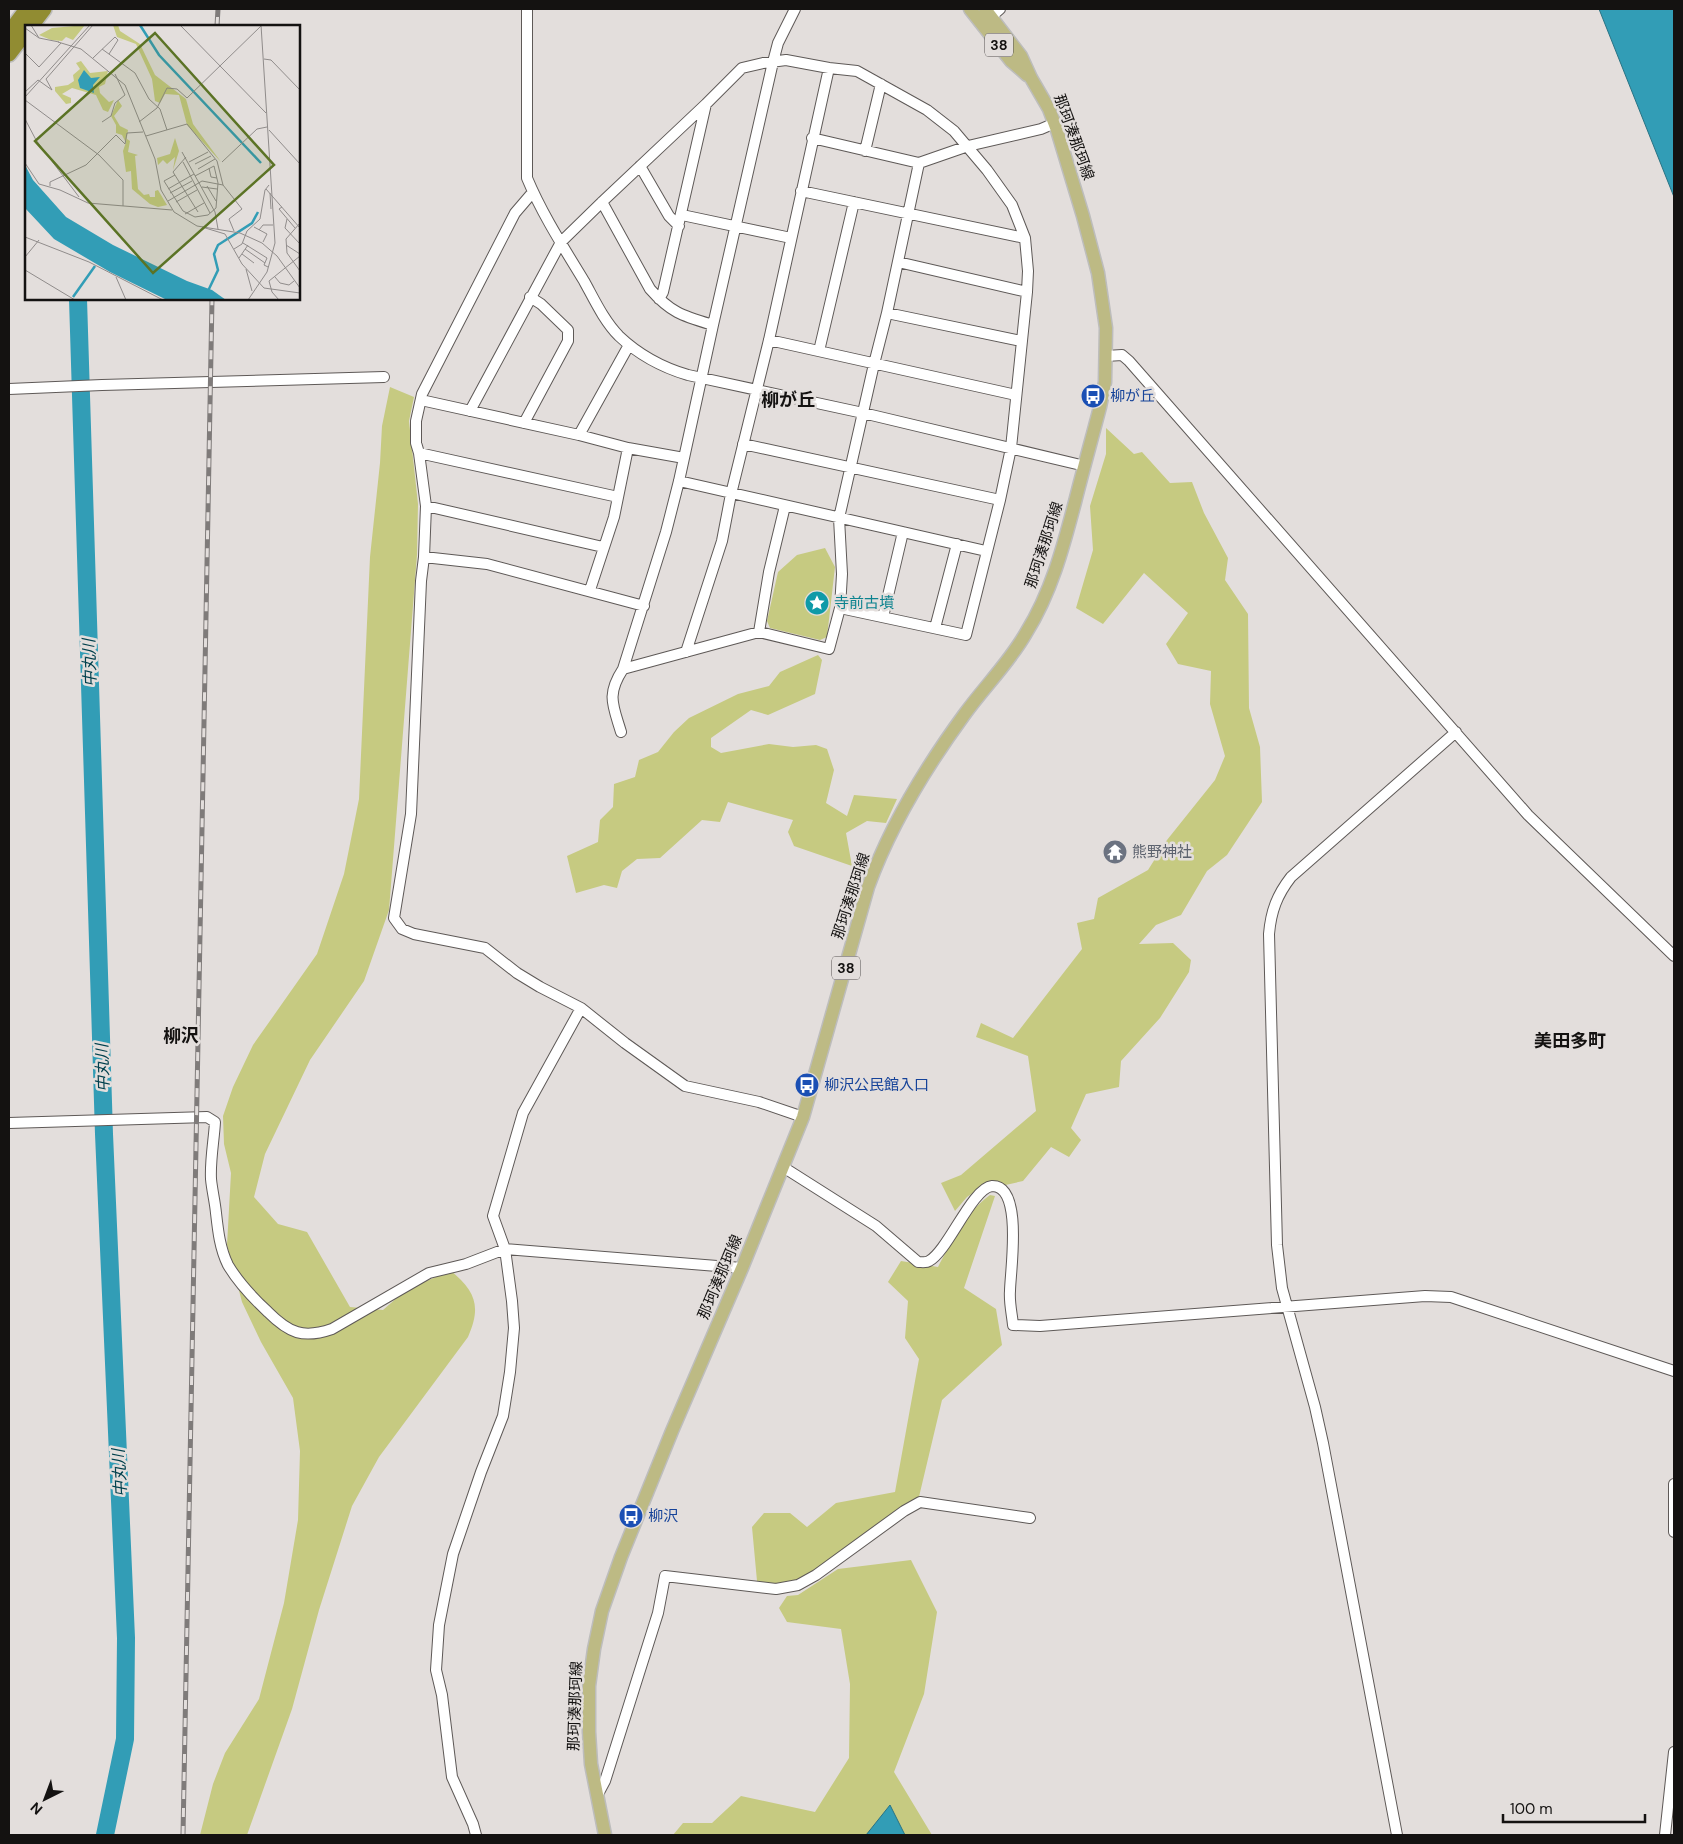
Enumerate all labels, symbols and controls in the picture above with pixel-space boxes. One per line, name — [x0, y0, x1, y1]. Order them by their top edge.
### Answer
inset map — [25, 25, 300, 300]
road number: 38 — [985, 34, 1013, 56]
street label: 那珂湊那珂線 — [1049, 91, 1099, 183]
bus stop icon: 柳が丘 — [1080, 383, 1106, 409]
place label: 柳が丘 — [1110, 386, 1155, 406]
district label: 柳が丘 — [761, 388, 815, 412]
street label: 那珂湊那珂線 — [1021, 499, 1067, 591]
place icon: 寺前古墳 — [804, 590, 830, 616]
place label: 寺前古墳 — [834, 593, 894, 613]
water label: 中丸川 — [78, 637, 101, 687]
temple icon: 熊野神社 — [1102, 839, 1128, 865]
place label: 熊野神社 — [1132, 842, 1192, 862]
street label: 那珂湊那珂線 — [828, 850, 874, 942]
road number: 38 — [832, 956, 860, 980]
district label: 柳沢 — [163, 1024, 199, 1048]
district label: 美田多町 — [1534, 1029, 1606, 1053]
water label: 中丸川 — [91, 1042, 114, 1092]
bus stop icon: 柳沢公民館入口 — [794, 1072, 820, 1098]
place label: 柳沢公民館入口 — [824, 1075, 929, 1095]
street label: 那珂湊那珂線 — [693, 1232, 747, 1322]
water label: 中丸川 — [108, 1446, 131, 1497]
bus stop icon: 柳沢 — [618, 1503, 644, 1529]
place label: 柳沢 — [648, 1506, 678, 1526]
street label: 那珂湊那珂線 — [563, 1661, 587, 1751]
north arrow — [20, 1774, 70, 1824]
scale bar — [1503, 1792, 1646, 1824]
text: N — [26, 1799, 46, 1819]
text: 100 m — [1510, 1799, 1553, 1819]

